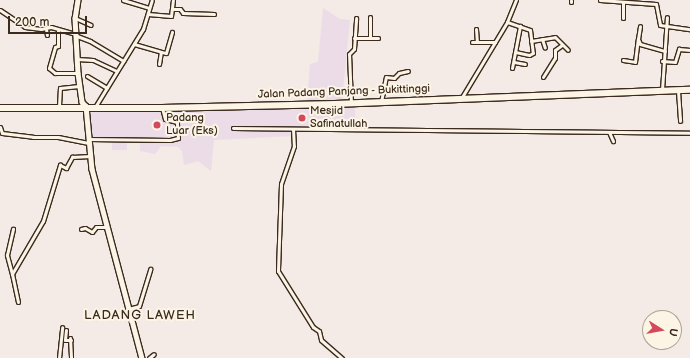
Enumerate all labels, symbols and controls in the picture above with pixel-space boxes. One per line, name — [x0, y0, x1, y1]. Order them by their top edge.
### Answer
scale bar — [10, 8, 89, 34]
text: 200 m — [15, 15, 49, 30]
street label: Jalan Padang Panjang - Bukittinggi — [257, 82, 431, 102]
place label: Mesjid Safinatullah — [310, 105, 367, 131]
place label: Padang Luar (Eks) — [166, 112, 218, 138]
marker: Mesjid Safinatullah — [297, 113, 307, 123]
marker: Padang Luar (Eks) — [151, 119, 163, 131]
district label: LADANG LAWEH — [84, 307, 196, 323]
north arrow — [642, 310, 682, 350]
text: U — [666, 327, 680, 337]

